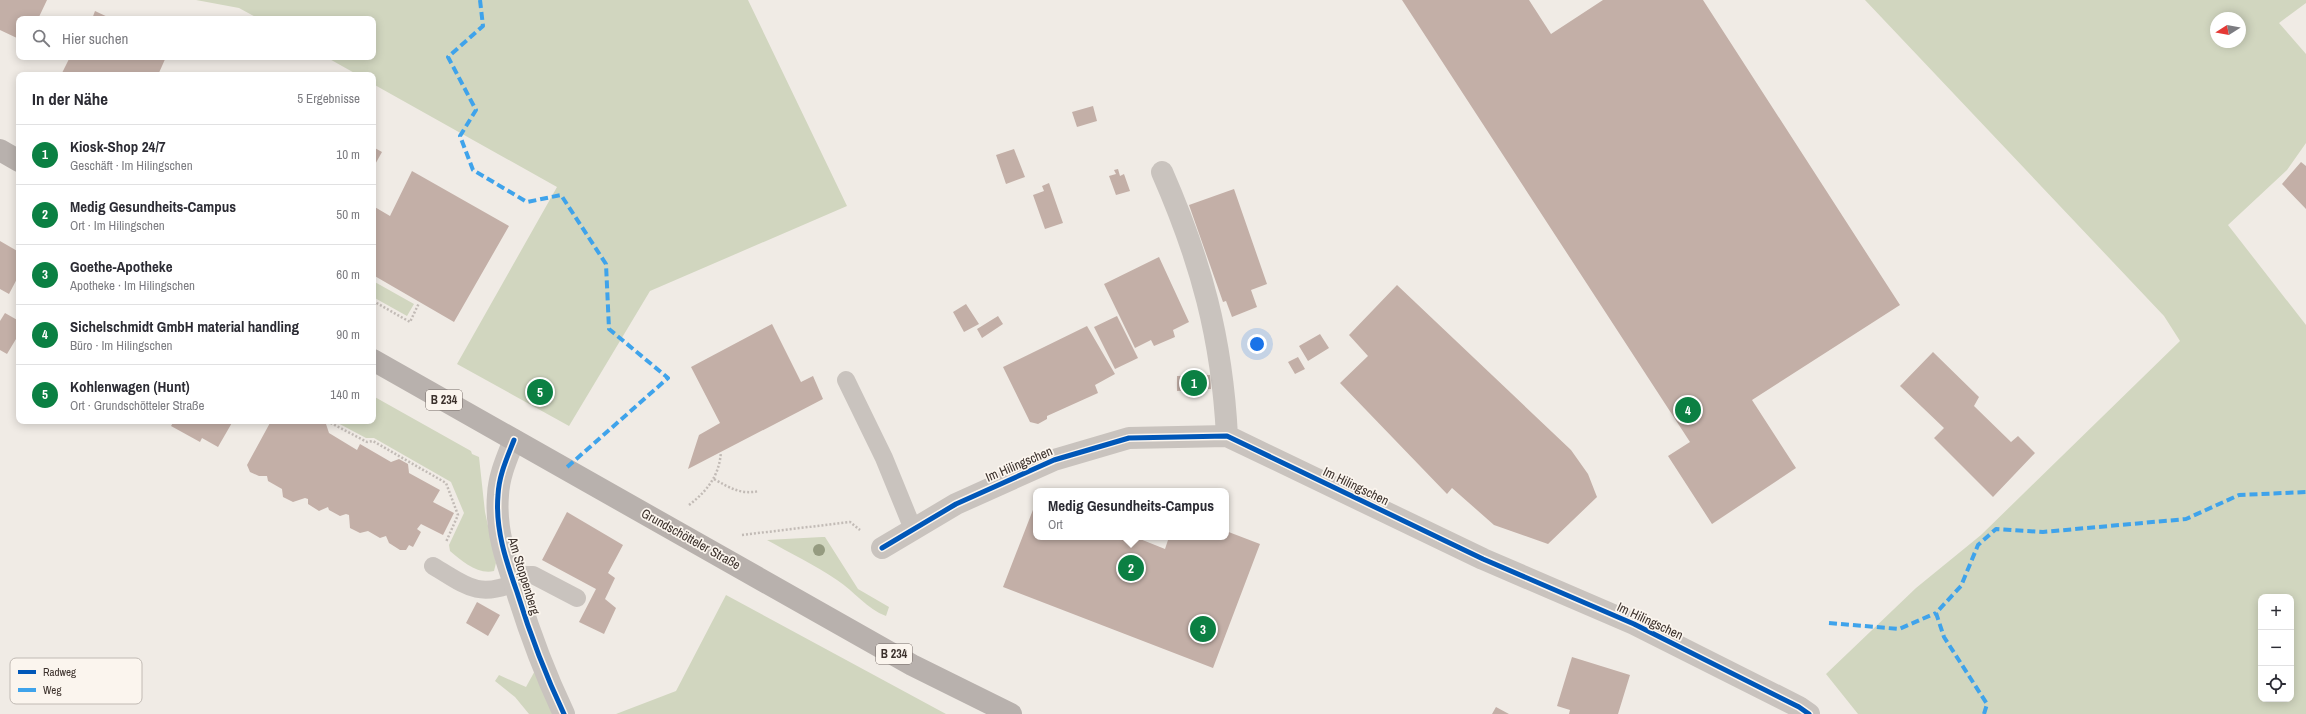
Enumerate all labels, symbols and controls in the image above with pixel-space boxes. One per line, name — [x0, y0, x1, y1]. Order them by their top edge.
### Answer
north arrow — [2210, 12, 2246, 48]
search box — [16, 16, 376, 60]
icon: search — [30, 27, 52, 49]
text: Hier suchen — [62, 28, 128, 49]
text: In der Nähe — [32, 87, 108, 110]
text: 5 Ergebnisse — [297, 90, 360, 107]
text: Kiosk-Shop 24/7 — [70, 136, 166, 157]
text: 1 — [42, 146, 48, 163]
text: 10 m — [336, 146, 360, 163]
text: Geschäft · Im Hilingschen — [70, 157, 193, 174]
text: Medig Gesundheits-Campus — [70, 196, 236, 217]
text: 2 — [42, 206, 48, 223]
text: 50 m — [336, 206, 360, 223]
text: Ort · Im Hilingschen — [70, 217, 165, 234]
text: Goethe-Apotheke — [70, 256, 173, 277]
text: 3 — [42, 266, 48, 283]
text: 60 m — [336, 266, 360, 283]
text: Apotheke · Im Hilingschen — [70, 277, 195, 294]
text: Sichelschmidt GmbH material handling — [70, 316, 299, 337]
text: 4 — [42, 326, 48, 343]
text: 90 m — [336, 326, 360, 343]
your location — [1247, 334, 1267, 354]
text: Büro · Im Hilingschen — [70, 337, 173, 354]
pin: 1 — [1181, 368, 1207, 398]
text: Kohlenwagen (Hunt) — [70, 376, 190, 397]
pin: 5 — [527, 377, 553, 407]
text: 5 — [42, 386, 48, 403]
text: 140 m — [330, 386, 360, 403]
road number: B 234 — [426, 390, 462, 410]
pin: 4 — [1675, 395, 1701, 425]
text: Ort · Grundschötteler Straße — [70, 397, 205, 414]
street label: Im Hilingschen — [983, 442, 1055, 486]
street label: Im Hilingschen — [1320, 463, 1392, 509]
popup — [1033, 488, 1229, 540]
text: Medig Gesundheits-Campus — [1048, 495, 1214, 516]
street label: Grundschötteler Straße — [638, 505, 744, 573]
text: Ort — [1048, 516, 1063, 533]
street label: Am Stoppenberg — [504, 534, 544, 617]
pin: 2 — [1118, 553, 1144, 583]
map controls — [2258, 594, 2294, 702]
button: + — [2258, 594, 2294, 630]
street label: Im Hilingschen — [1614, 598, 1686, 644]
pin: 3 — [1190, 614, 1216, 644]
button: − — [2258, 630, 2294, 666]
road number: B 234 — [876, 644, 912, 664]
legend — [10, 658, 142, 704]
text: Radweg — [43, 665, 76, 679]
button: locate — [2258, 666, 2294, 702]
text: Weg — [43, 683, 61, 697]

